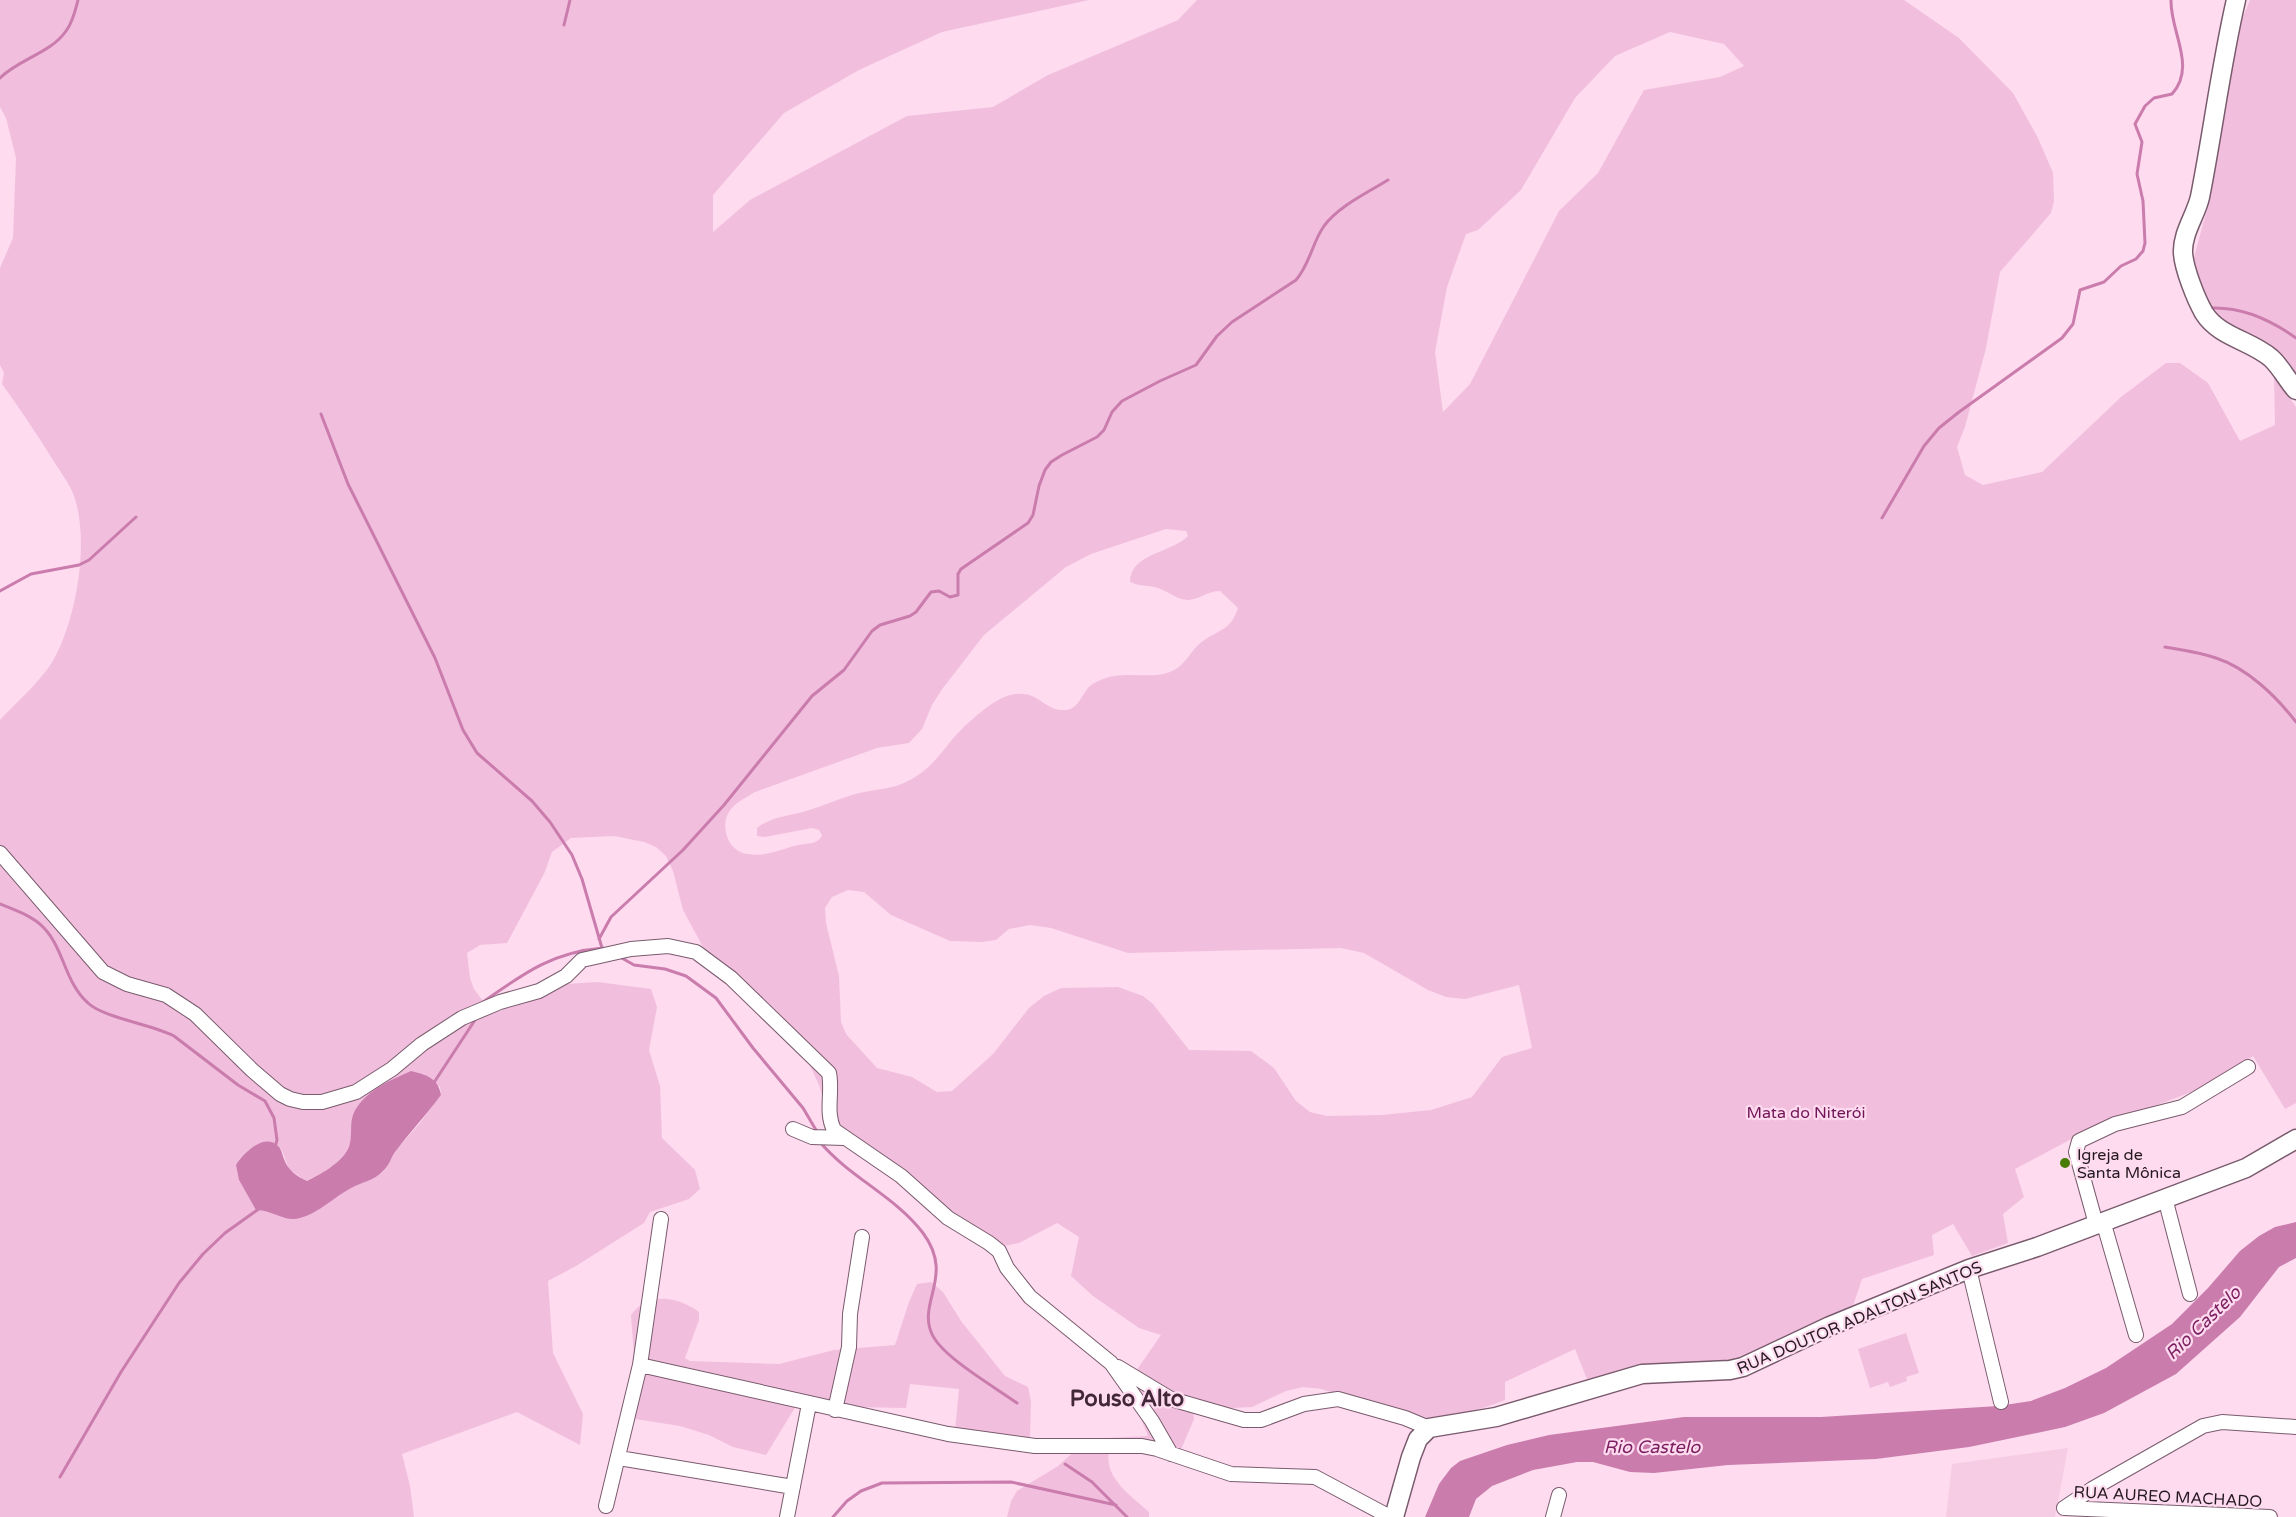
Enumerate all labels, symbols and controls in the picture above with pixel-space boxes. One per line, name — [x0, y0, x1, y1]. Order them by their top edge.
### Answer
park label: Mata do Niterói — [1747, 1103, 1865, 1123]
place label: Igreja de Santa Mônica — [2077, 1145, 2181, 1183]
marker: Igreja de Santa Mônica — [2058, 1156, 2072, 1170]
street label: RUA DOUTOR ADALTON SANTOS — [1734, 1257, 1985, 1379]
water label: Rio Castelo — [2161, 1281, 2246, 1364]
district label: Pouso Alto — [1070, 1386, 1184, 1412]
water label: Rio Castelo — [1604, 1436, 1701, 1458]
street label: RUA AUREO MACHADO — [2073, 1482, 2263, 1512]

